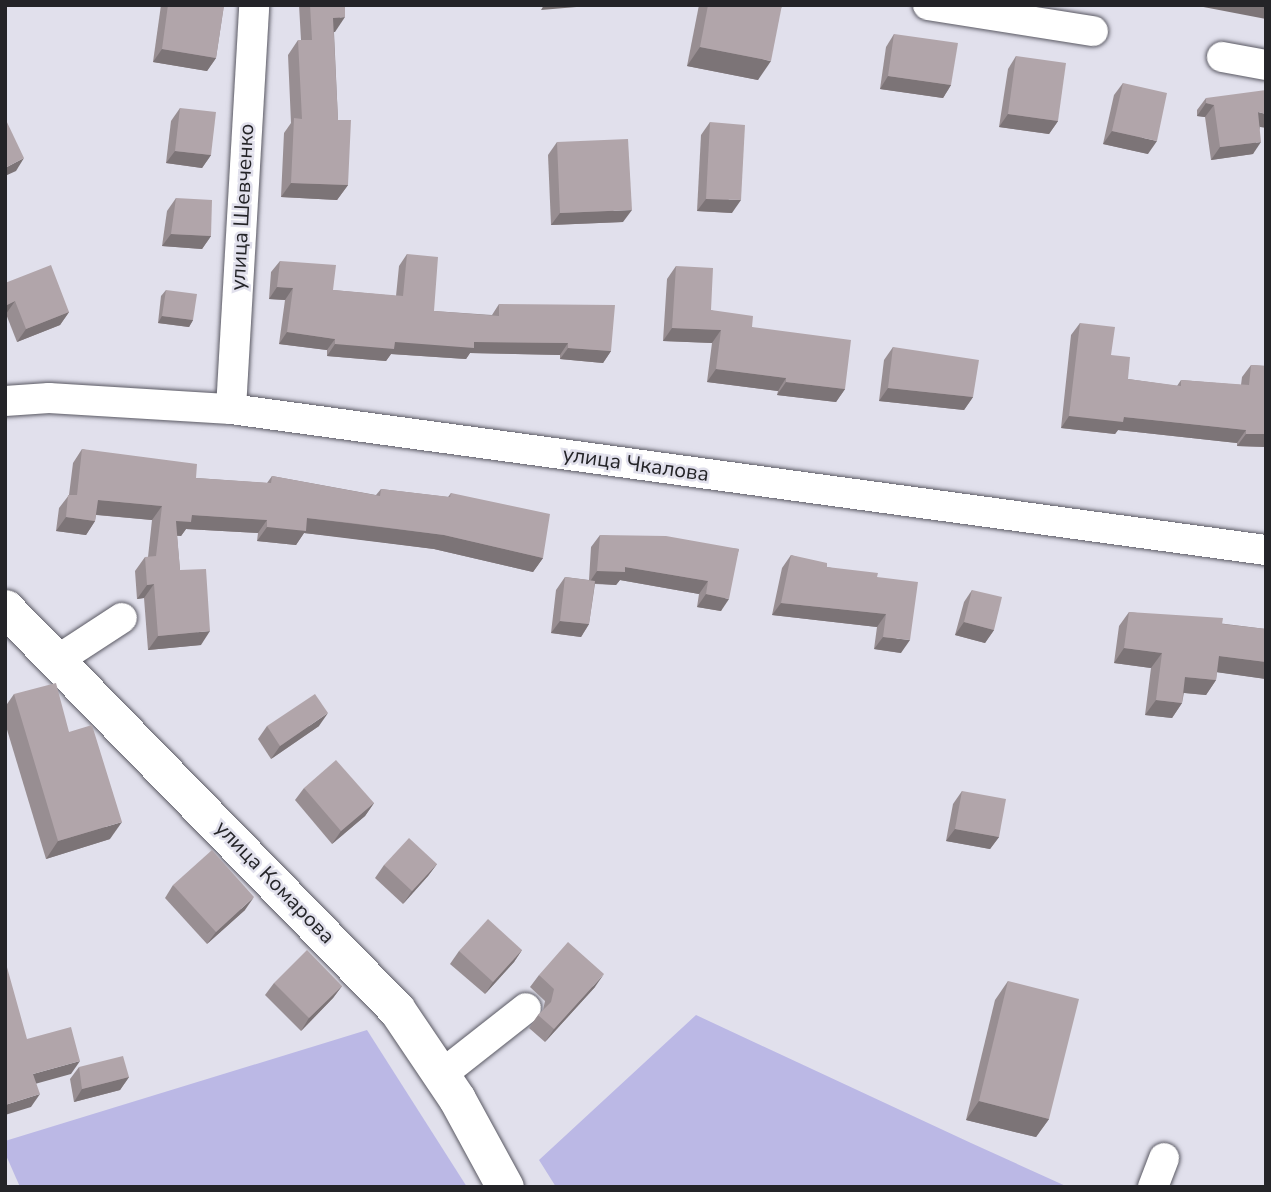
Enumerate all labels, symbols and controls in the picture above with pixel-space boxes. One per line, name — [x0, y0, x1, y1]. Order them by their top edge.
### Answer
street label: улица Шевченко — [225, 123, 259, 291]
street label: улица Чкалова — [561, 441, 711, 487]
street label: улица Комарова — [210, 815, 340, 949]

